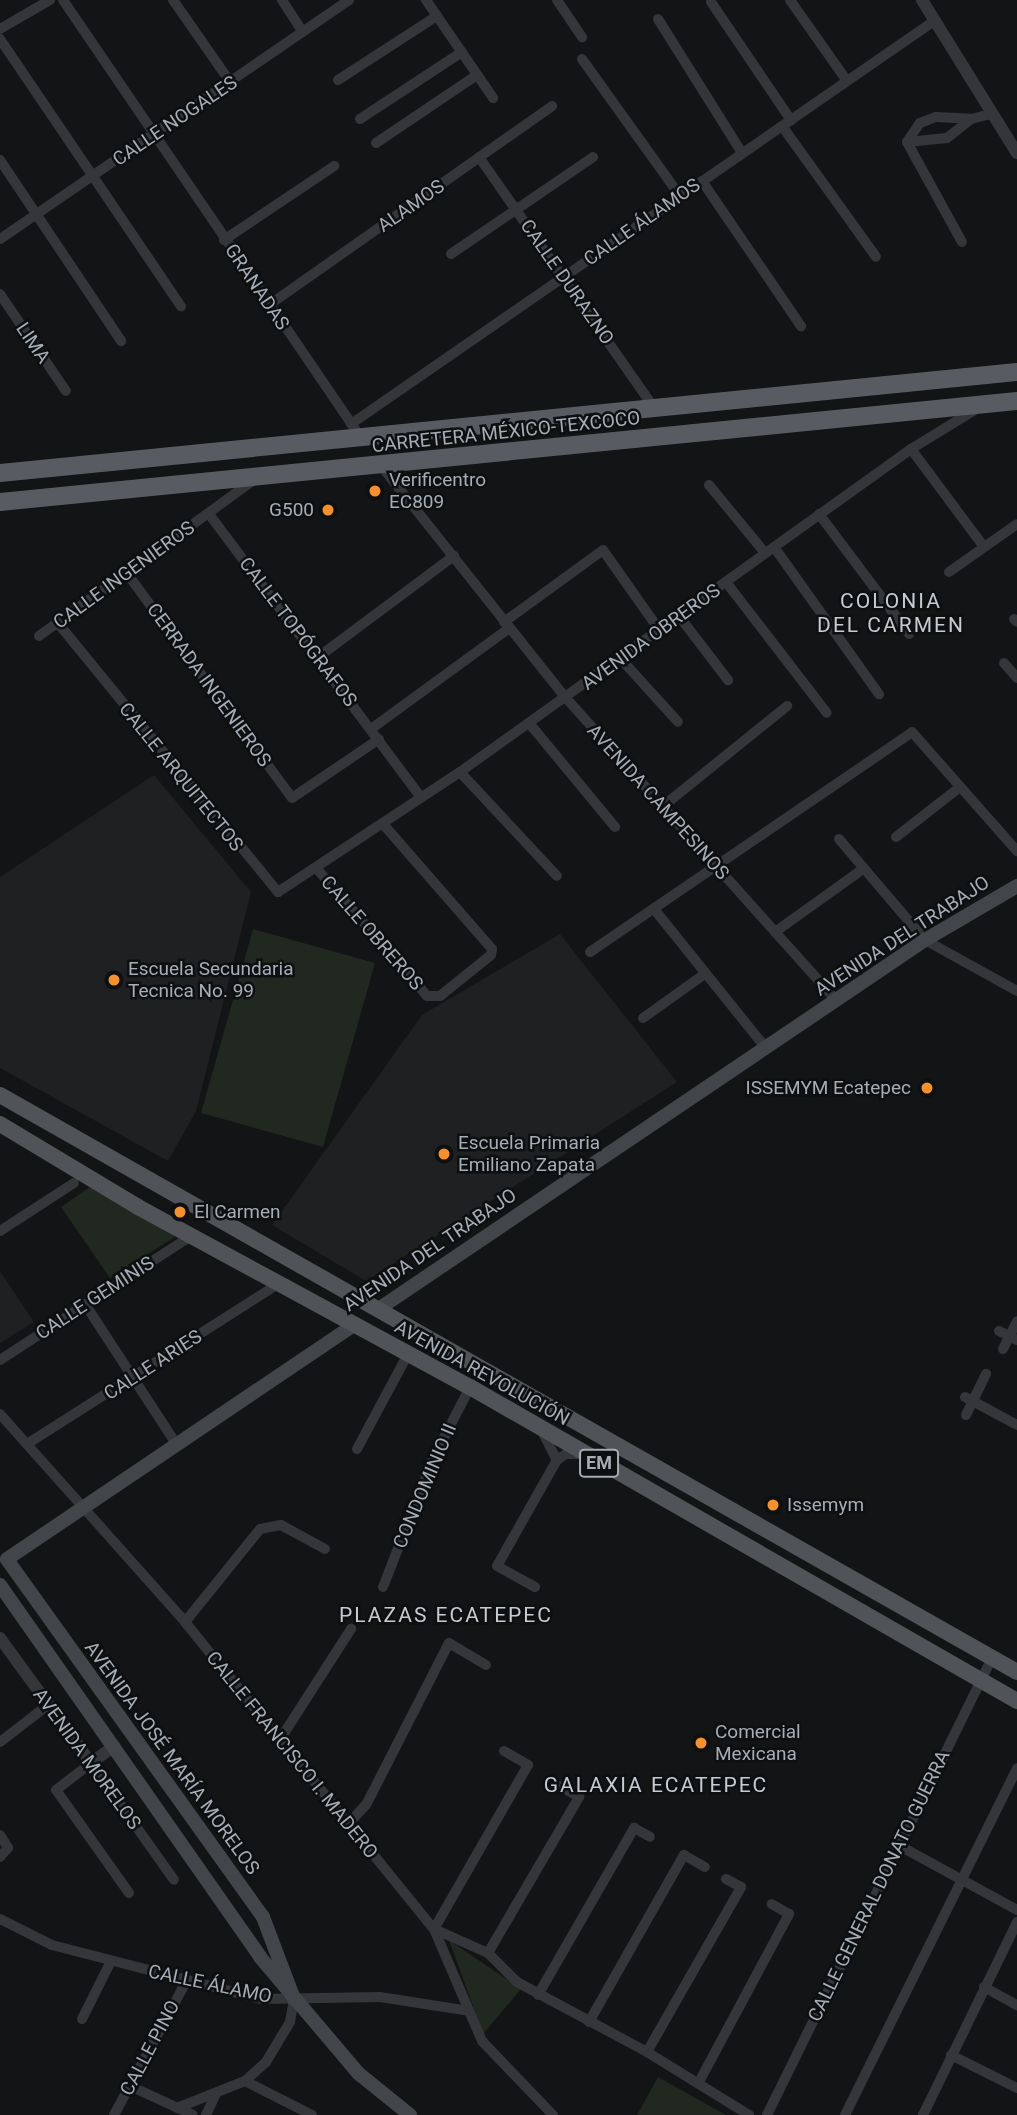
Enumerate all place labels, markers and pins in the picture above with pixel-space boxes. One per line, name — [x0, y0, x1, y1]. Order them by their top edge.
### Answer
place label: Verificentro EC809 — [389, 469, 486, 513]
marker: Verificentro EC809 — [367, 483, 383, 499]
place label: G500 — [269, 499, 314, 521]
marker: G500 — [320, 502, 336, 518]
place label: Escuela Secundaria Tecnica No. 99 — [128, 958, 293, 1002]
marker: Escuela Secundaria Tecnica No. 99 — [106, 972, 122, 988]
place label: ISSEMYM Ecatepec — [746, 1077, 911, 1099]
marker: ISSEMYM Ecatepec — [917, 1078, 937, 1098]
place label: Escuela Primaria Emiliano Zapata — [458, 1132, 600, 1176]
marker: Escuela Primaria Emiliano Zapata — [436, 1146, 452, 1162]
place label: El Carmen — [194, 1201, 281, 1223]
marker: El Carmen — [172, 1204, 188, 1220]
place label: Issemym — [787, 1494, 864, 1516]
marker: Issemym — [765, 1497, 781, 1513]
place label: Comercial Mexicana — [715, 1721, 801, 1765]
marker: Comercial Mexicana — [693, 1735, 709, 1751]

